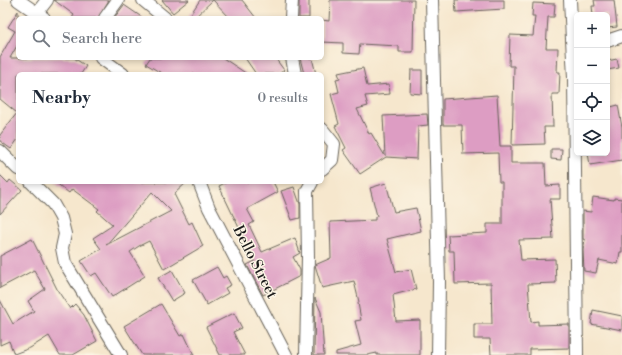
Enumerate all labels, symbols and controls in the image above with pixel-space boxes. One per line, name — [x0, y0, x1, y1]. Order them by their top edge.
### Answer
map controls — [574, 12, 610, 156]
button: + — [574, 12, 610, 48]
search box — [16, 16, 324, 60]
icon: search — [30, 27, 52, 49]
text: Search here — [62, 29, 142, 48]
button: − — [574, 48, 610, 84]
button: locate — [574, 84, 610, 120]
text: Nearby — [32, 87, 91, 109]
text: 0 results — [257, 90, 308, 106]
button: layers — [574, 120, 610, 156]
street label: Bello Street — [228, 221, 282, 302]

